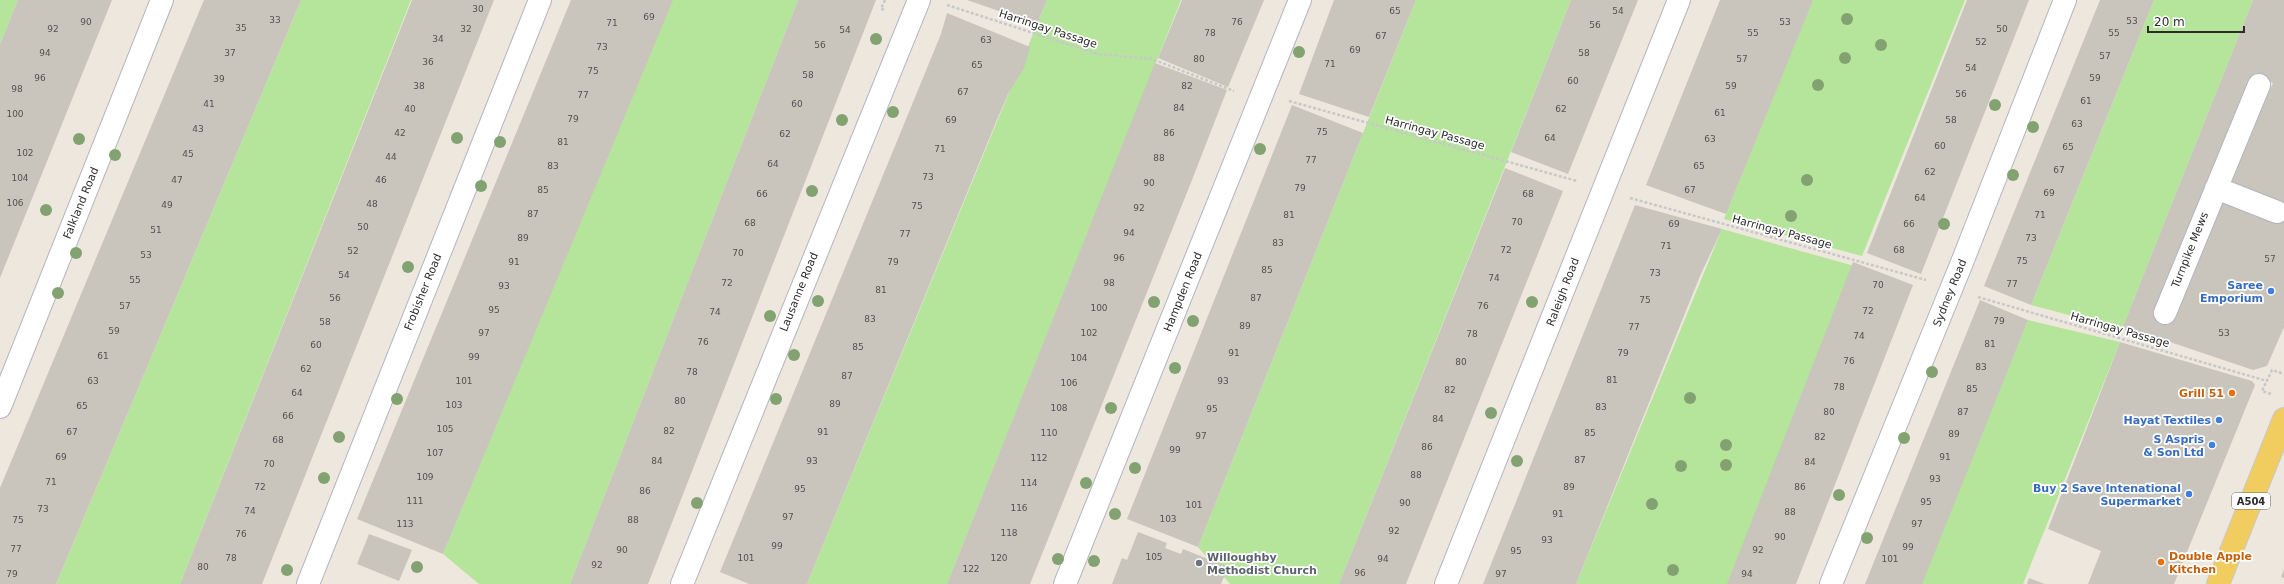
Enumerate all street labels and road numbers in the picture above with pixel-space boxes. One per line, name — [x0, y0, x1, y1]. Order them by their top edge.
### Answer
street label: Harringay Passage — [997, 7, 1099, 51]
street label: Harringay Passage — [1384, 113, 1486, 153]
street label: Falkland Road — [61, 165, 101, 241]
street label: Turnpike Mews — [2169, 210, 2211, 291]
street label: Harringay Passage — [1731, 212, 1833, 252]
street label: Hampden Road — [1161, 250, 1205, 334]
street label: Lausanne Road — [777, 251, 821, 333]
street label: Frobisher Road — [402, 252, 444, 332]
street label: Raleigh Road — [1544, 256, 1582, 328]
street label: Sydney Road — [1931, 257, 1969, 329]
street label: Harringay Passage — [2069, 310, 2171, 350]
road number: A504 — [2232, 493, 2270, 509]

